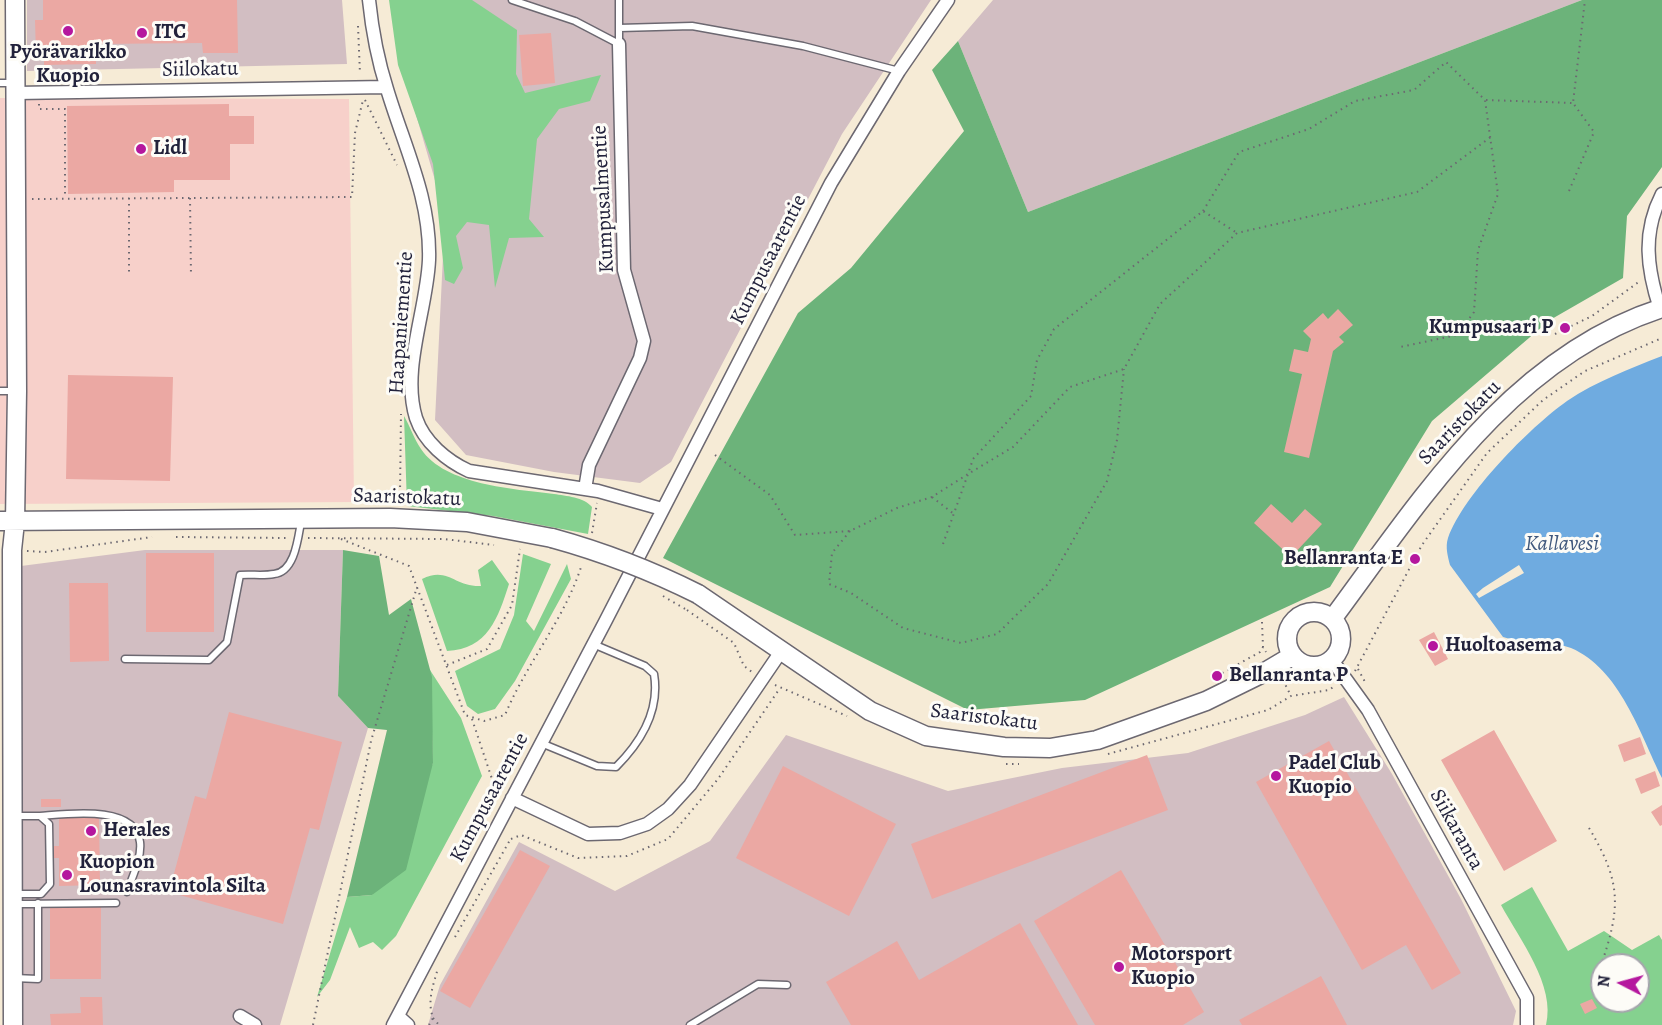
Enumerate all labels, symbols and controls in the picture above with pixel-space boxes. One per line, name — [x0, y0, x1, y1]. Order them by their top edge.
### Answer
place label: ITC — [154, 20, 186, 46]
marker: Pyörävarikko Kuopio — [61, 24, 75, 38]
marker: ITC — [135, 26, 149, 40]
place label: Pyörävarikko Kuopio — [9, 40, 127, 90]
street label: Siilokatu — [162, 57, 238, 83]
street label: Kumpusalmentie — [588, 124, 620, 274]
place label: Lidl — [153, 136, 187, 162]
marker: Lidl — [134, 142, 148, 156]
street label: Kumpusaarentie — [725, 191, 813, 329]
street label: Haapaniementie — [384, 251, 420, 395]
place label: Kumpusaari P — [1428, 315, 1553, 341]
marker: Kumpusaari P — [1558, 321, 1572, 335]
street label: Saaristokatu — [1413, 375, 1507, 471]
street label: Saaristokatu — [353, 484, 461, 512]
water label: Kallavesi — [1525, 532, 1599, 558]
place label: Bellanranta E — [1284, 546, 1403, 572]
marker: Bellanranta E — [1408, 552, 1422, 566]
place label: Huoltoasema — [1445, 633, 1562, 659]
marker: Huoltoasema — [1426, 639, 1440, 653]
place label: Bellanranta P — [1229, 663, 1348, 689]
marker: Bellanranta P — [1210, 669, 1224, 683]
street label: Saaristokatu — [929, 699, 1039, 737]
street label: Kumpusaarentie — [445, 729, 535, 867]
place label: Padel Club Kuopio — [1288, 751, 1381, 801]
marker: Padel Club Kuopio — [1269, 769, 1283, 783]
street label: Siikaranta — [1424, 785, 1488, 875]
place label: Herales — [103, 818, 170, 844]
marker: Herales — [84, 824, 98, 838]
place label: Kuopion Lounasravintola Silta — [79, 850, 266, 900]
marker: Kuopion Lounasravintola Silta — [60, 868, 74, 882]
place label: Motorsport Kuopio — [1131, 942, 1232, 992]
north arrow — [1590, 953, 1650, 1013]
marker: Motorsport Kuopio — [1112, 960, 1126, 974]
text: N — [1593, 974, 1616, 988]

